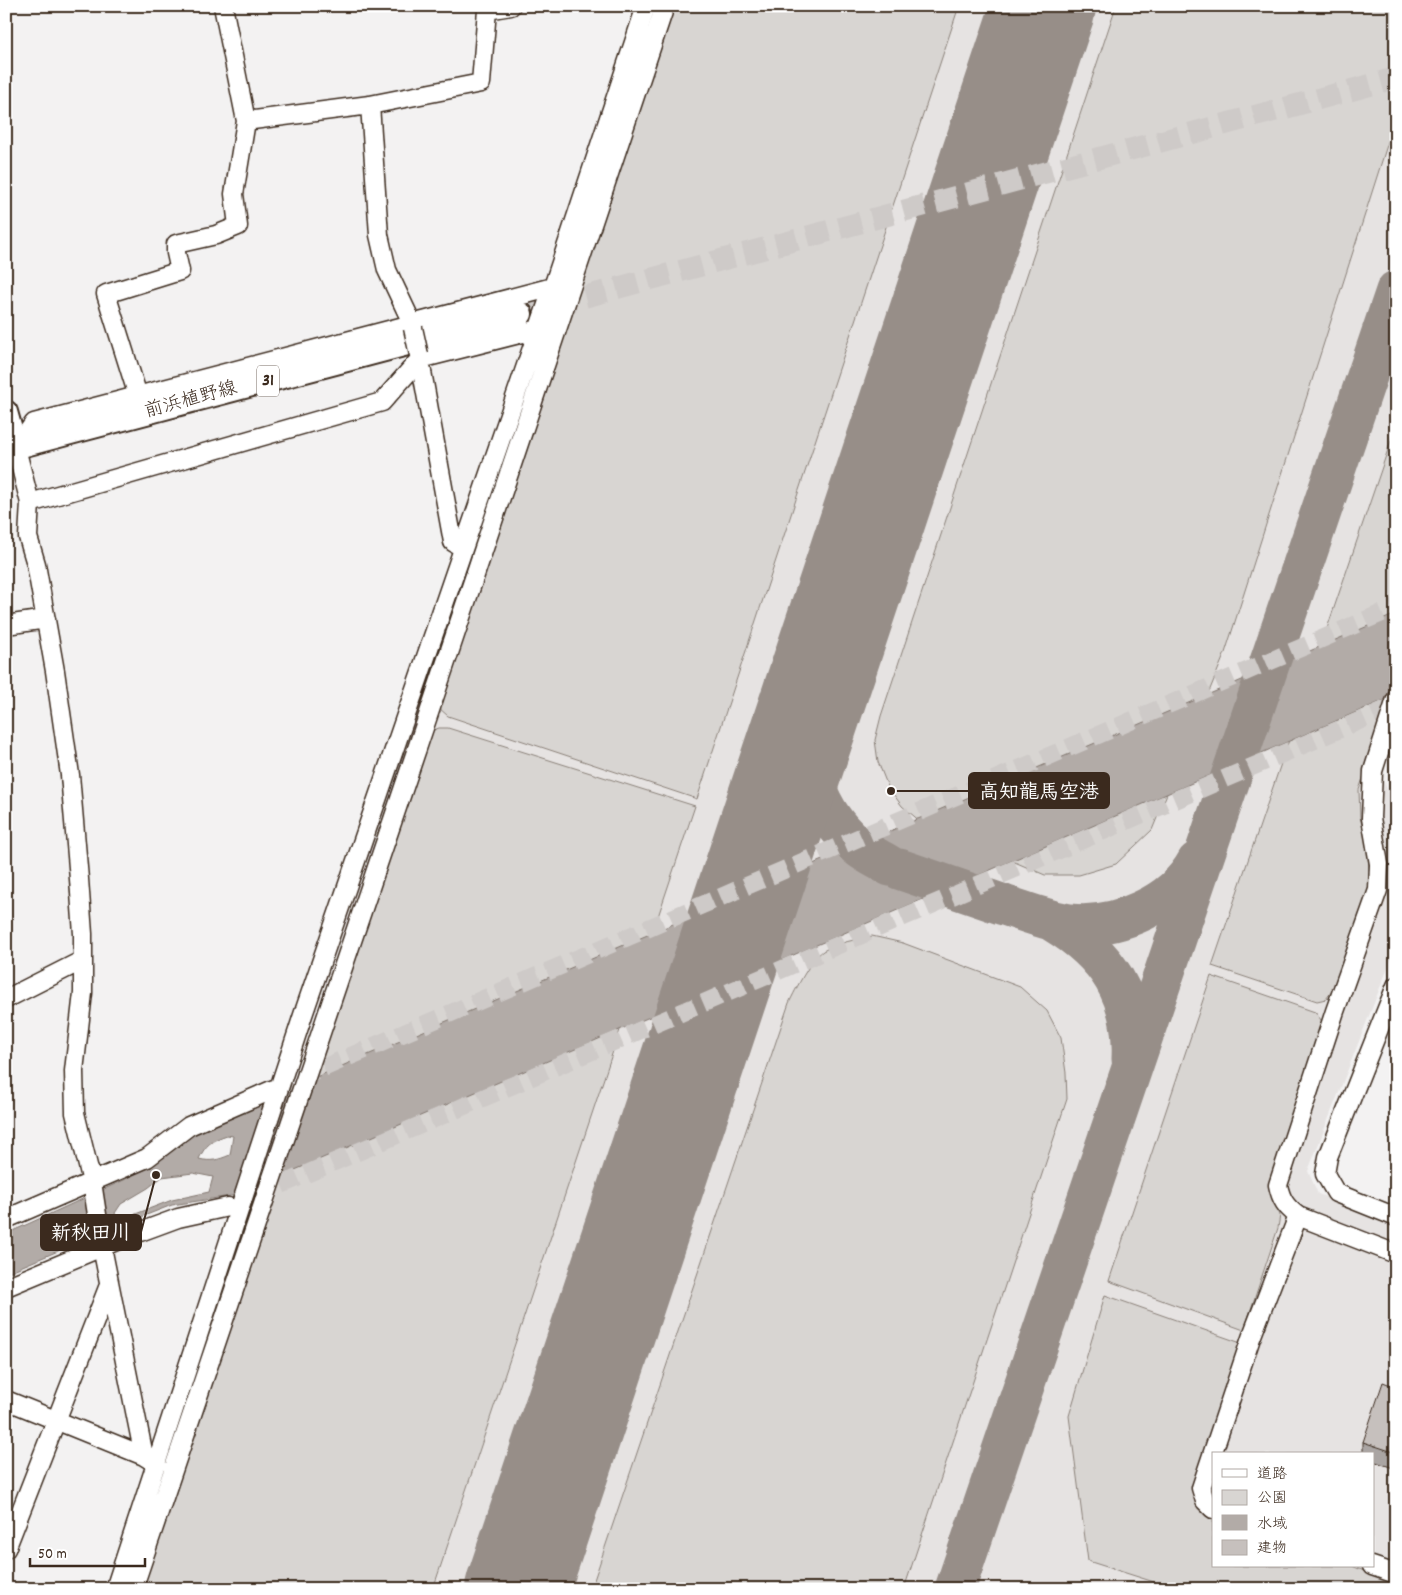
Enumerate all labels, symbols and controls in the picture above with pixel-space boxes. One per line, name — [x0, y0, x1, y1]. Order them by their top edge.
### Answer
road number: 31 — [257, 366, 279, 396]
street label: 前浜植野線 — [142, 376, 240, 426]
callout: 高知龍馬空港 — [969, 773, 1109, 808]
text: 高知龍馬空港 — [979, 780, 1099, 808]
callout: 新秋田川 — [41, 1215, 141, 1250]
text: 新秋田川 — [51, 1221, 131, 1249]
legend — [1212, 1452, 1374, 1568]
text: 道路 — [1257, 1464, 1287, 1486]
text: 公園 — [1257, 1488, 1287, 1510]
text: 水域 — [1257, 1514, 1287, 1536]
scale bar — [30, 1535, 145, 1567]
text: 建物 — [1257, 1538, 1287, 1560]
text: 50 m — [38, 1544, 67, 1566]

